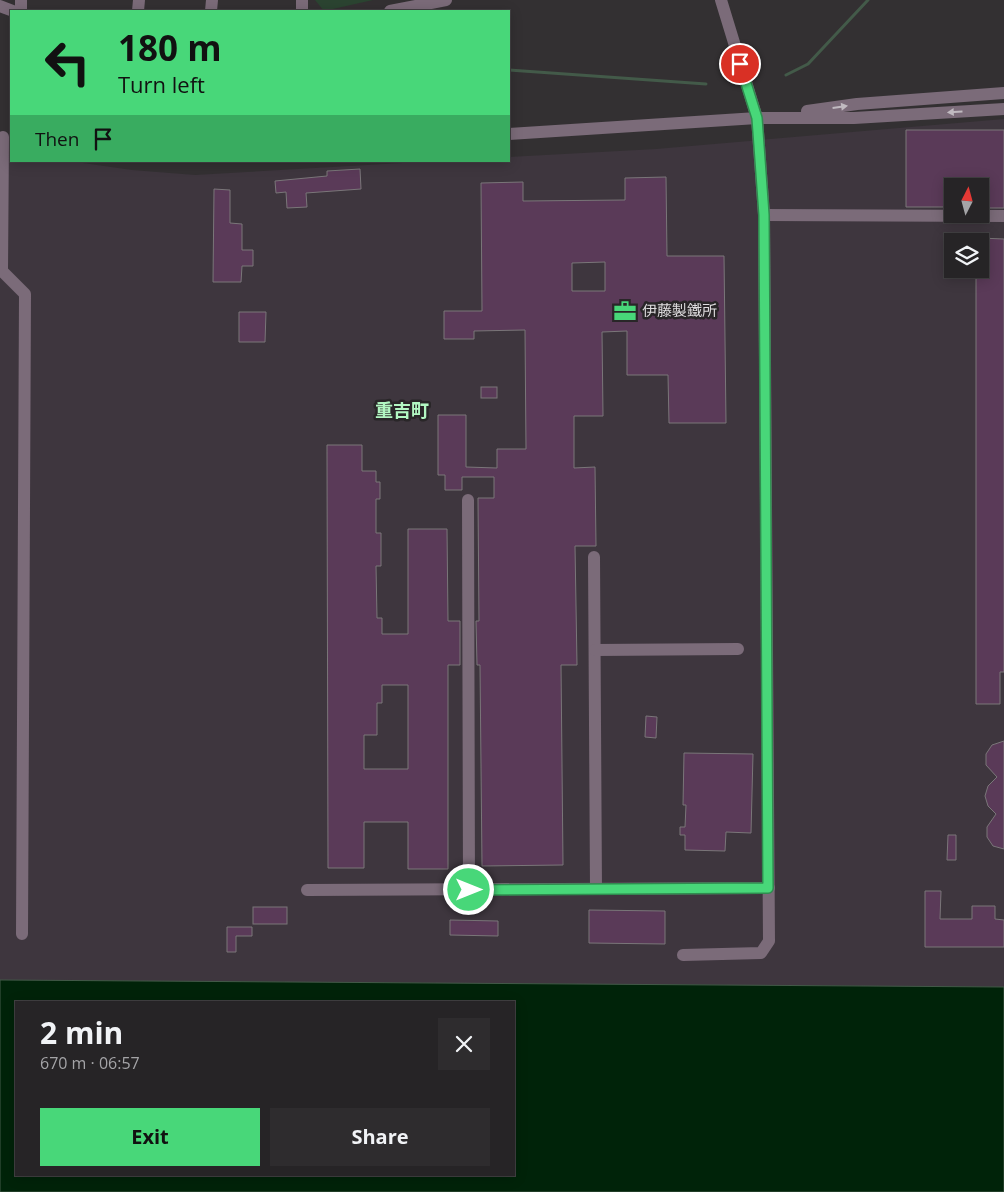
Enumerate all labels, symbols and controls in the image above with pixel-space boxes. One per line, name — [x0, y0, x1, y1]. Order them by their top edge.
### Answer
text: 180 m — [118, 24, 222, 71]
icon: left — [35, 30, 100, 95]
pin — [719, 43, 761, 85]
icon: arrive — [726, 50, 754, 78]
text: Turn left — [118, 69, 205, 99]
one-way arrow — [832, 102, 848, 110]
one-way arrow — [947, 108, 963, 116]
icon: arrive — [89, 125, 117, 153]
text: Then — [35, 126, 79, 152]
north arrow — [944, 178, 989, 222]
map controls — [944, 178, 989, 278]
button: layers — [944, 233, 989, 278]
office icon: 伊藤製鐵所 — [612, 298, 638, 324]
place label: 伊藤製鐵所 — [642, 300, 717, 320]
district label: 重吉町 — [375, 398, 429, 422]
position arrow — [442, 863, 494, 915]
text: 2 min — [40, 1012, 123, 1053]
button: close — [438, 1018, 490, 1070]
text: 670 m · 06:57 — [40, 1052, 140, 1074]
button: Exit — [40, 1108, 260, 1166]
button: Share — [270, 1108, 490, 1166]

